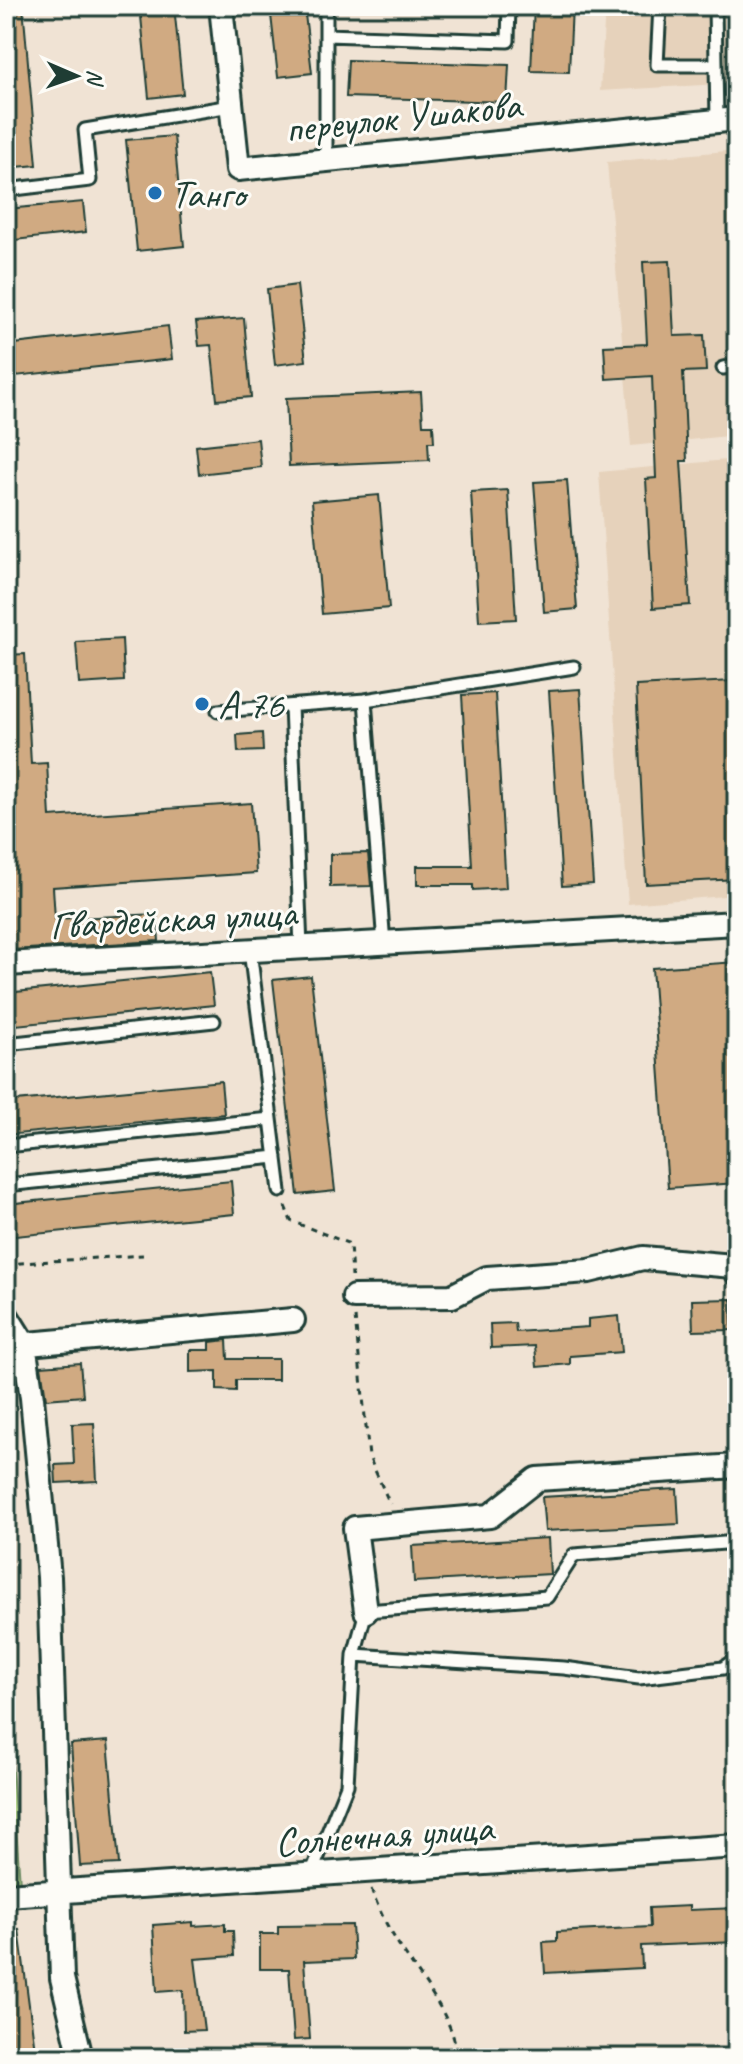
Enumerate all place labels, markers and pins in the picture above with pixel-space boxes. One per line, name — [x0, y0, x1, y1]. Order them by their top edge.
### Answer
place label: Танго — [171, 169, 249, 219]
marker: Танго — [146, 184, 164, 202]
place label: А 76 — [218, 680, 285, 730]
marker: А 76 — [193, 695, 211, 713]

